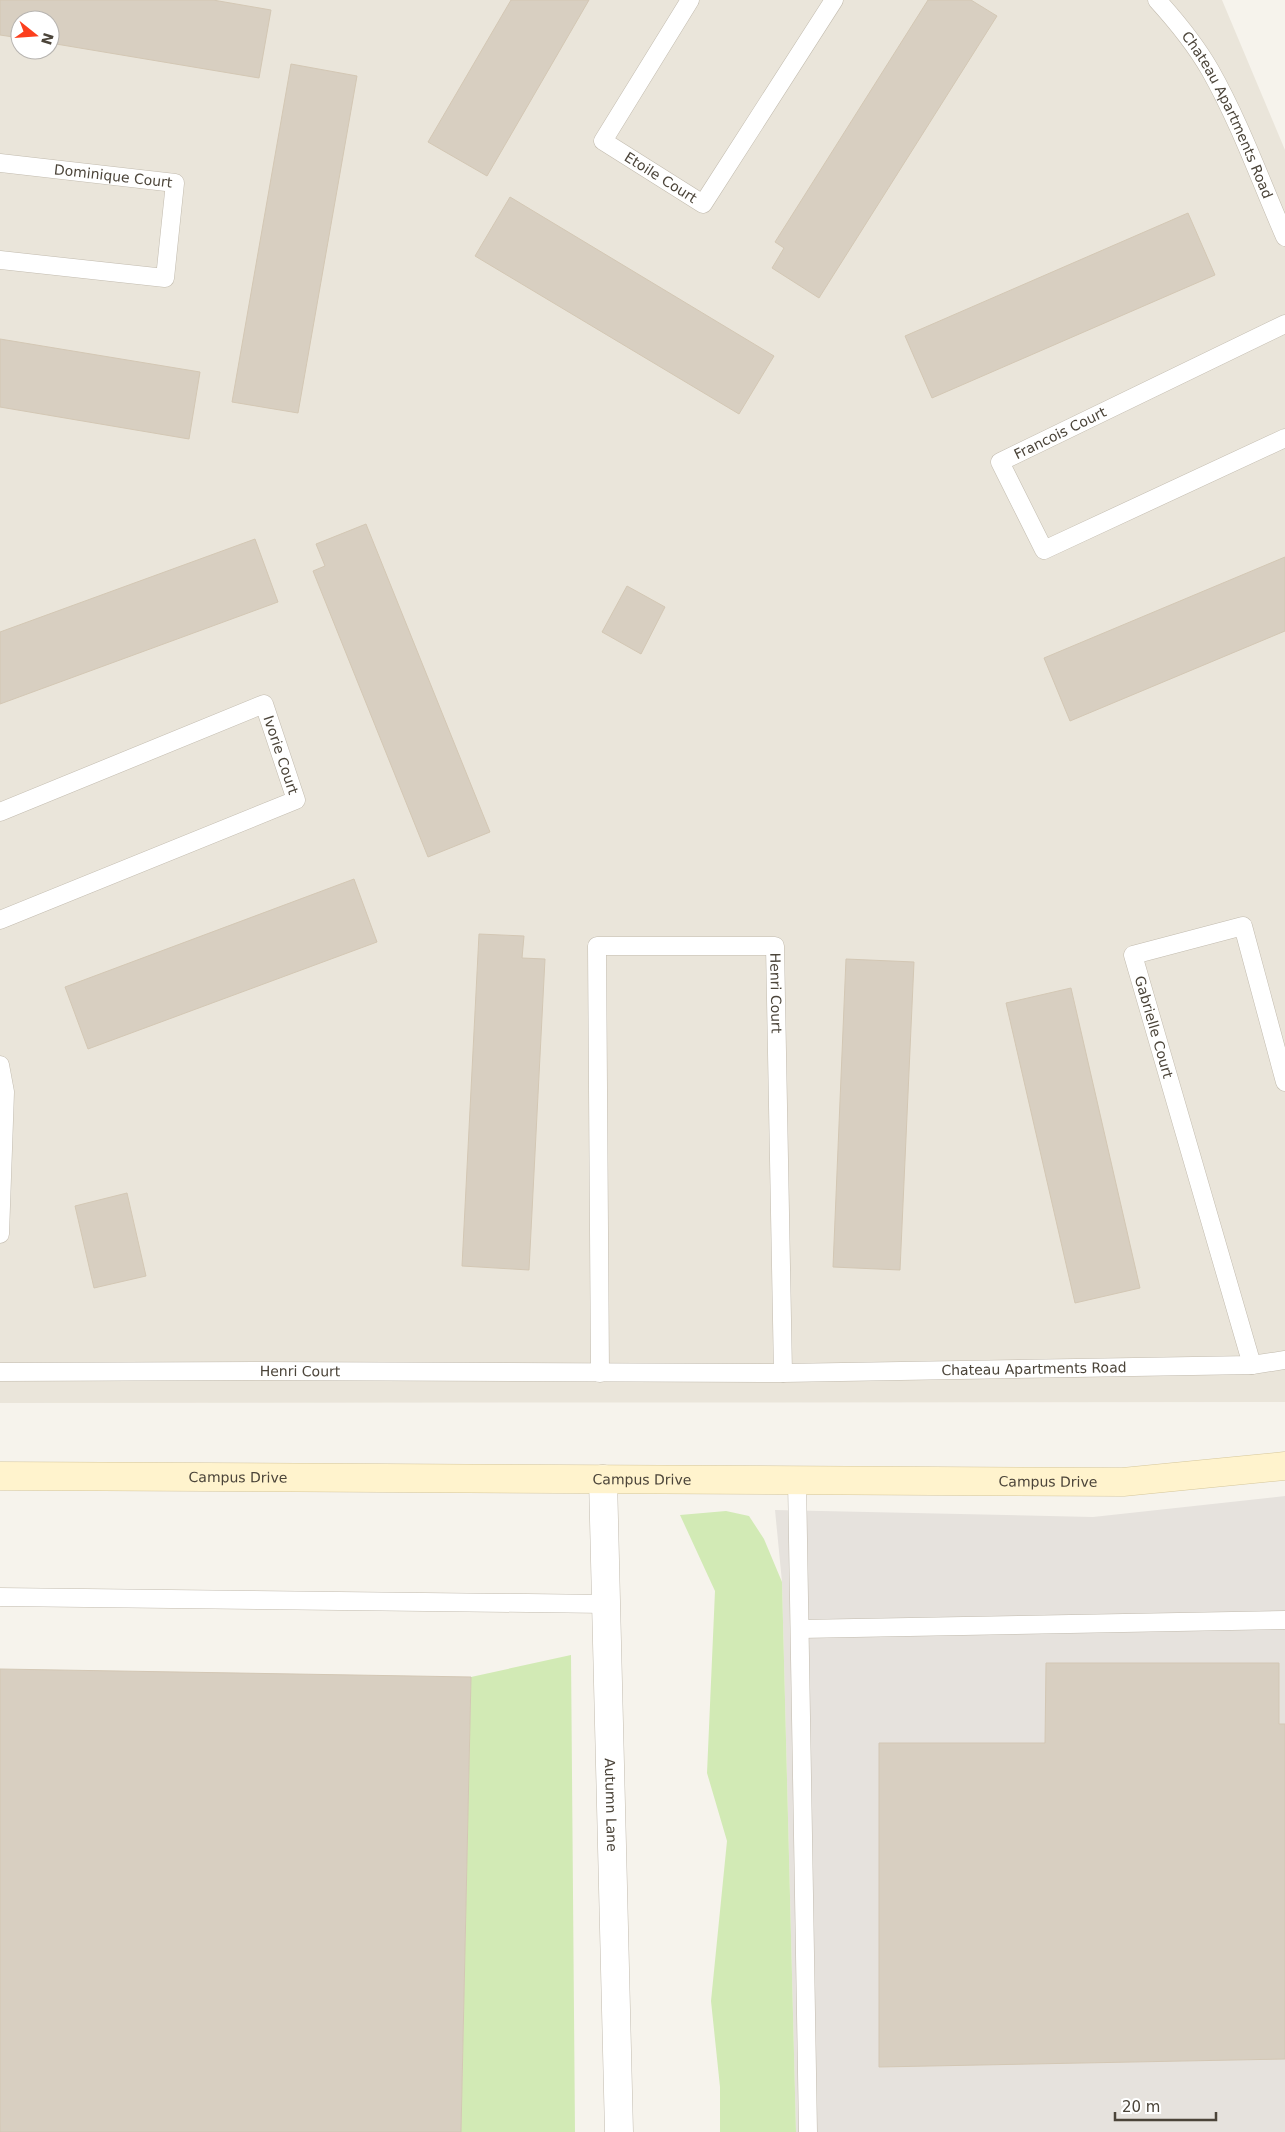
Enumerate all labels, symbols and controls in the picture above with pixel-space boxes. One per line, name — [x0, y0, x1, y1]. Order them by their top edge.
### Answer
north arrow — [10, 10, 60, 60]
street label: Chateau Apartments Road — [1179, 28, 1276, 201]
text: N — [38, 31, 57, 47]
street label: Etoile Court — [622, 149, 700, 206]
street label: Dominique Court — [53, 161, 174, 191]
street label: Francois Court — [1011, 404, 1109, 462]
street label: Ivorie Court — [260, 713, 302, 797]
street label: Henri Court — [767, 953, 785, 1034]
street label: Gabrielle Court — [1132, 974, 1176, 1081]
street label: Chateau Apartments Road — [941, 1359, 1127, 1378]
street label: Henri Court — [260, 1363, 341, 1379]
street label: Campus Drive — [189, 1469, 287, 1486]
street label: Campus Drive — [593, 1471, 691, 1488]
street label: Campus Drive — [998, 1473, 1097, 1490]
street label: Autumn Lane — [602, 1758, 620, 1852]
scale bar — [1115, 2090, 1216, 2122]
text: 20 m — [1122, 2098, 1160, 2116]

